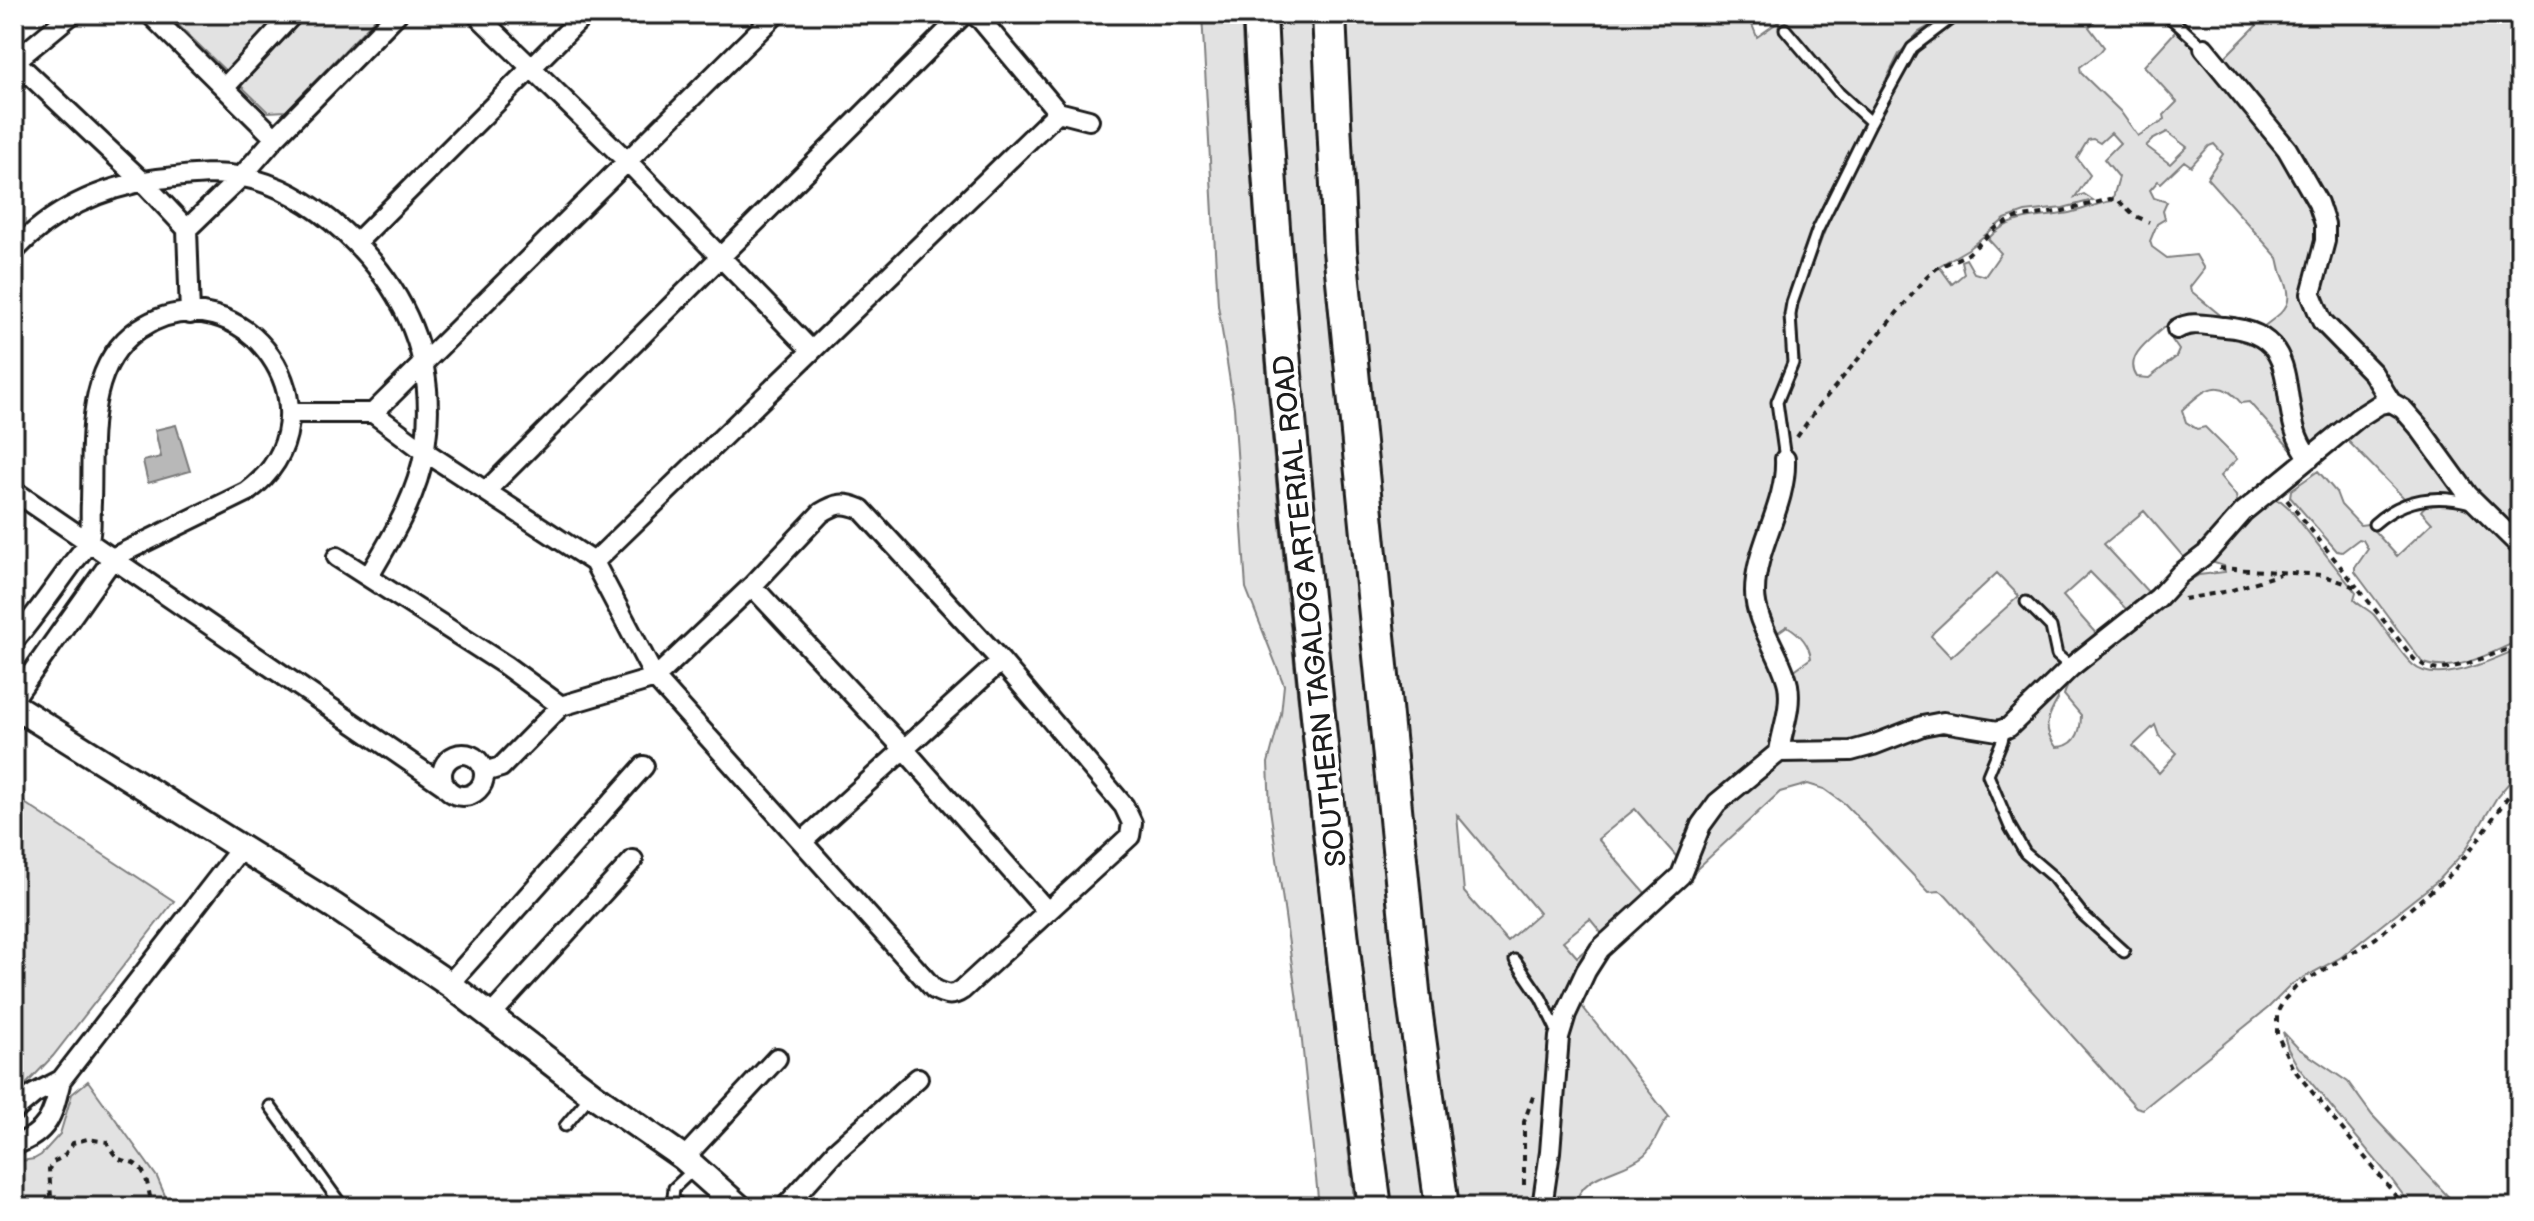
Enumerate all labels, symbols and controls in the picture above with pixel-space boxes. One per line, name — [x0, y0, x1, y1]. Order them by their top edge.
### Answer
street label: SOUTHERN TAGALOG ARTERIAL ROAD — [1267, 353, 1354, 868]

